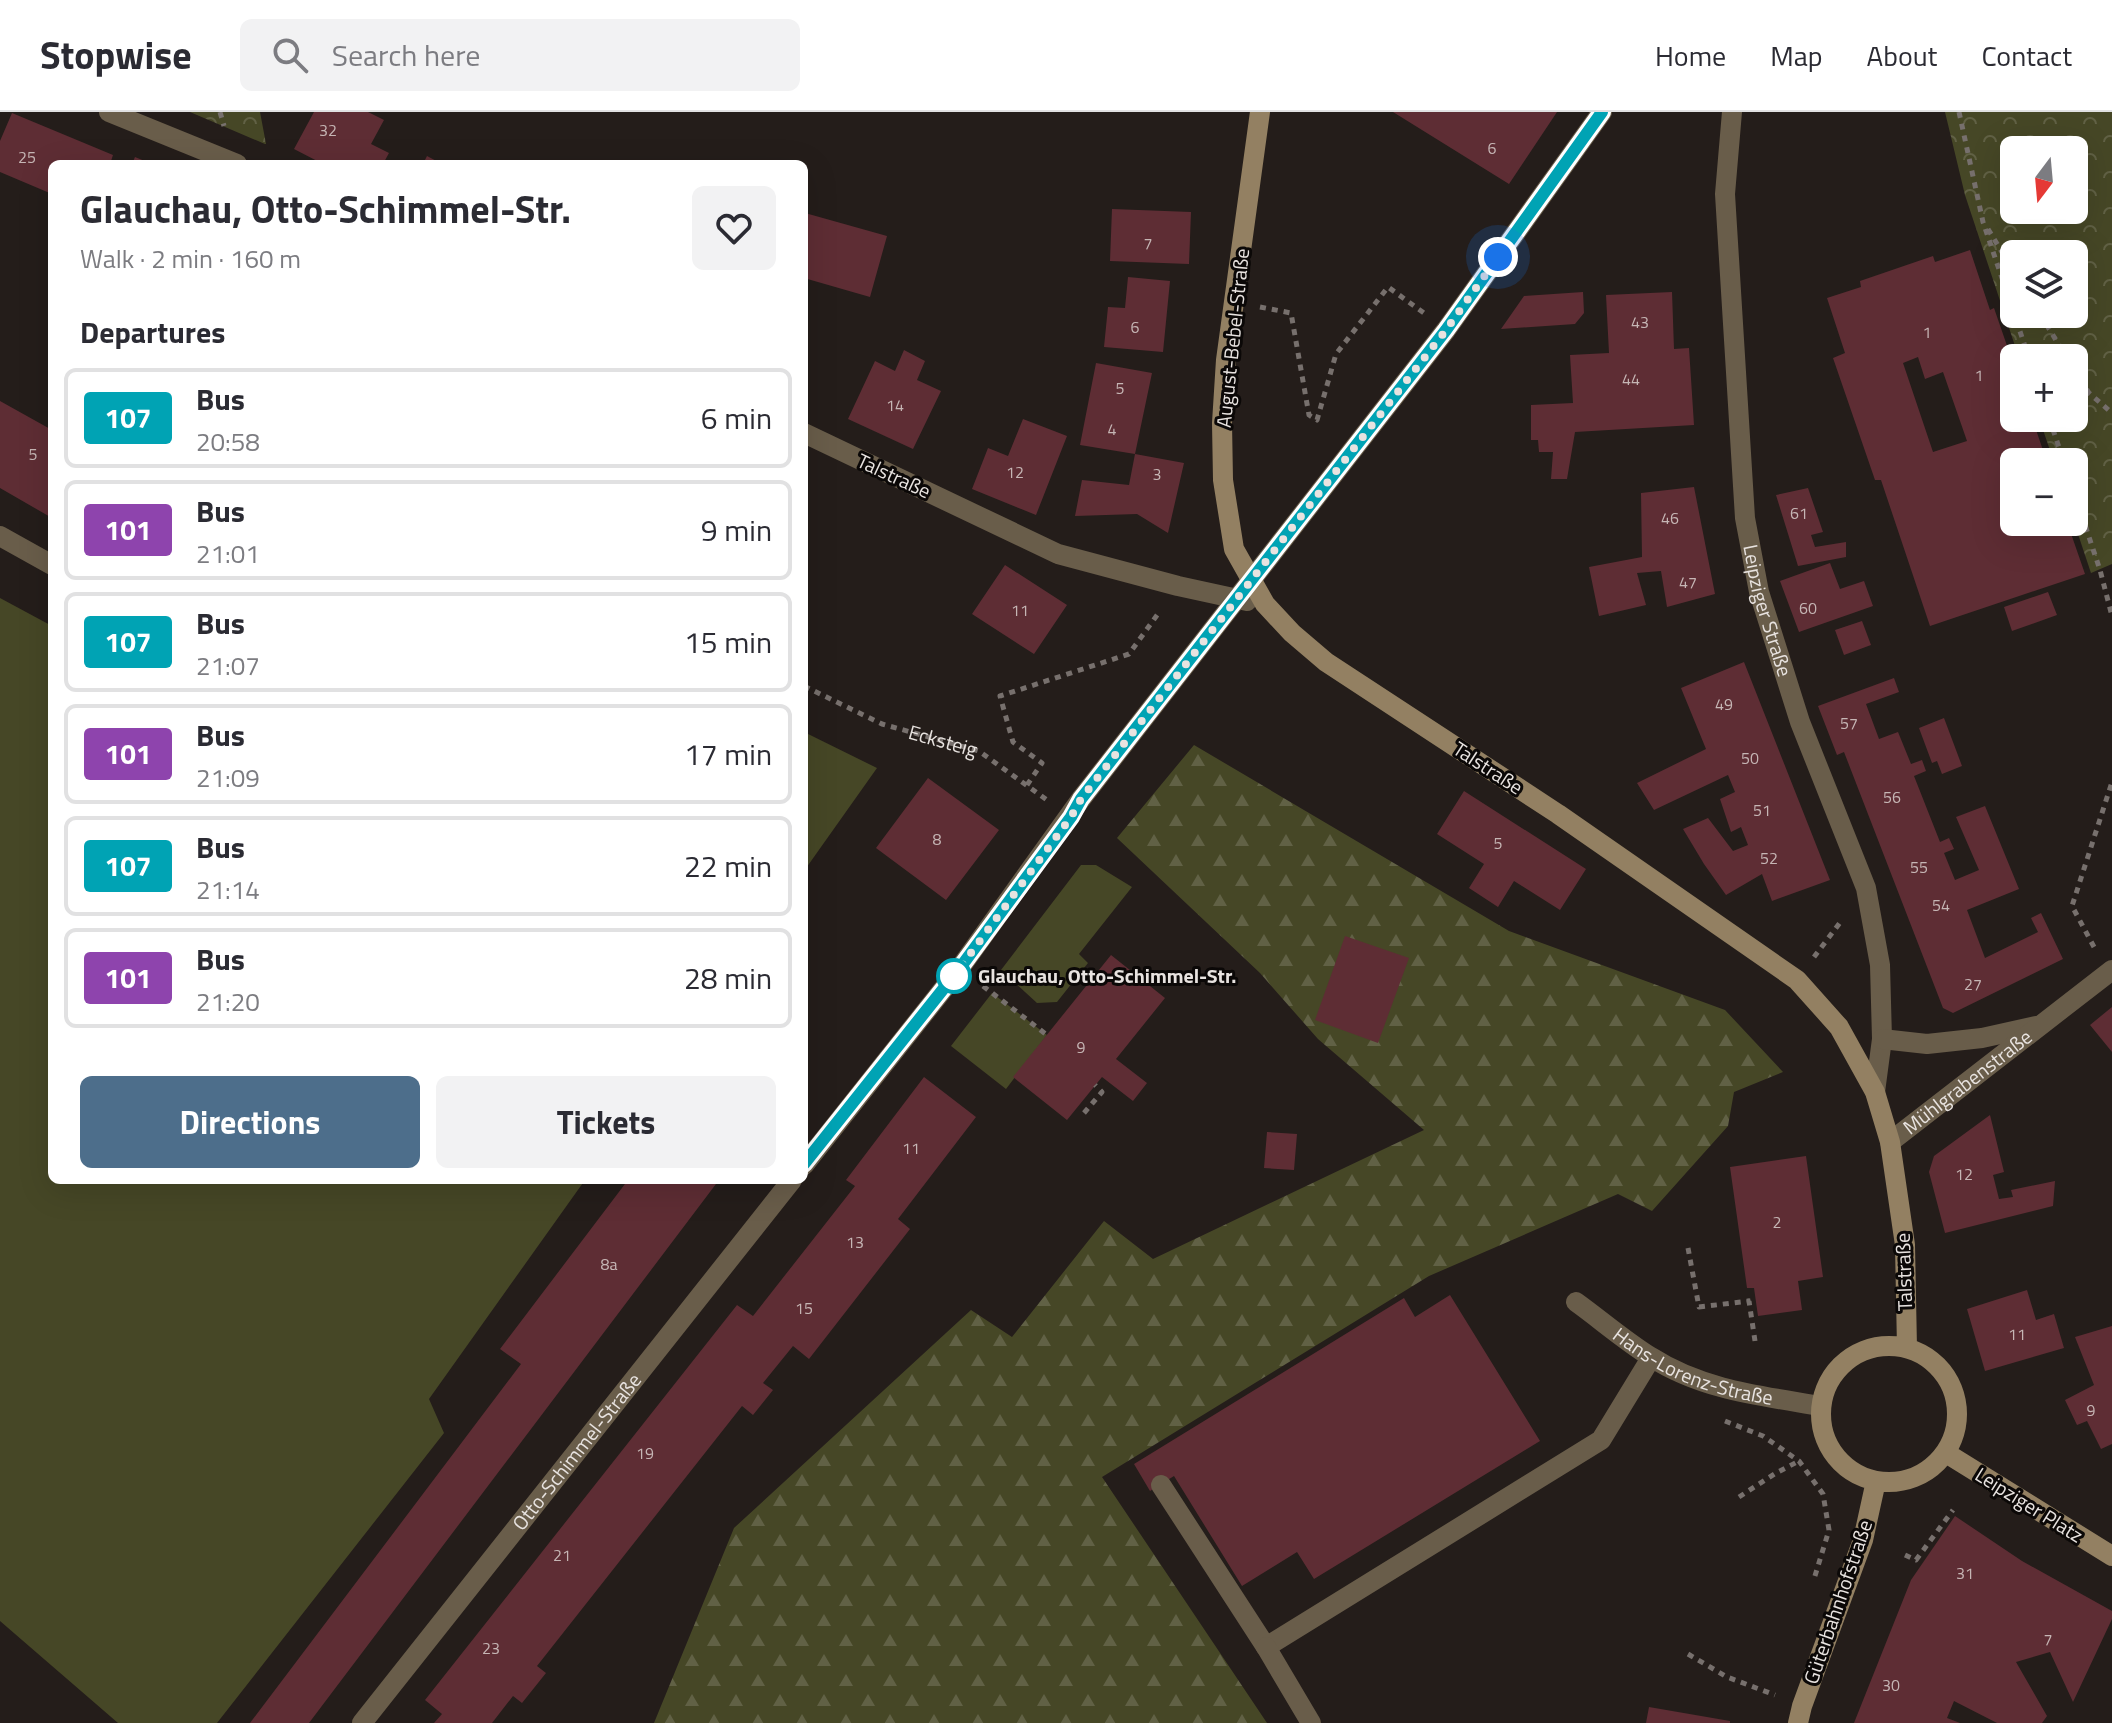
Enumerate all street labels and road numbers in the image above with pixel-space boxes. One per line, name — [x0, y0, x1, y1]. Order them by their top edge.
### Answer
street label: August-Bebel-Straße — [1208, 247, 1257, 429]
street label: Talstraße — [852, 445, 936, 506]
street label: Leipziger Straße — [1735, 542, 1801, 680]
street label: Ecksteig — [905, 716, 981, 765]
street label: Talstraße — [1447, 733, 1530, 802]
street label: Mühlgrabenstraße — [1896, 1021, 2038, 1142]
street label: Talstraße — [1887, 1232, 1920, 1312]
street label: Hans-Lorenz-Straße — [1606, 1319, 1775, 1413]
street label: Otto-Schimmel-Straße — [504, 1366, 649, 1537]
street label: Leipziger Platz — [1969, 1459, 2089, 1550]
street label: Güterbahnhofstraße — [1795, 1516, 1880, 1688]

